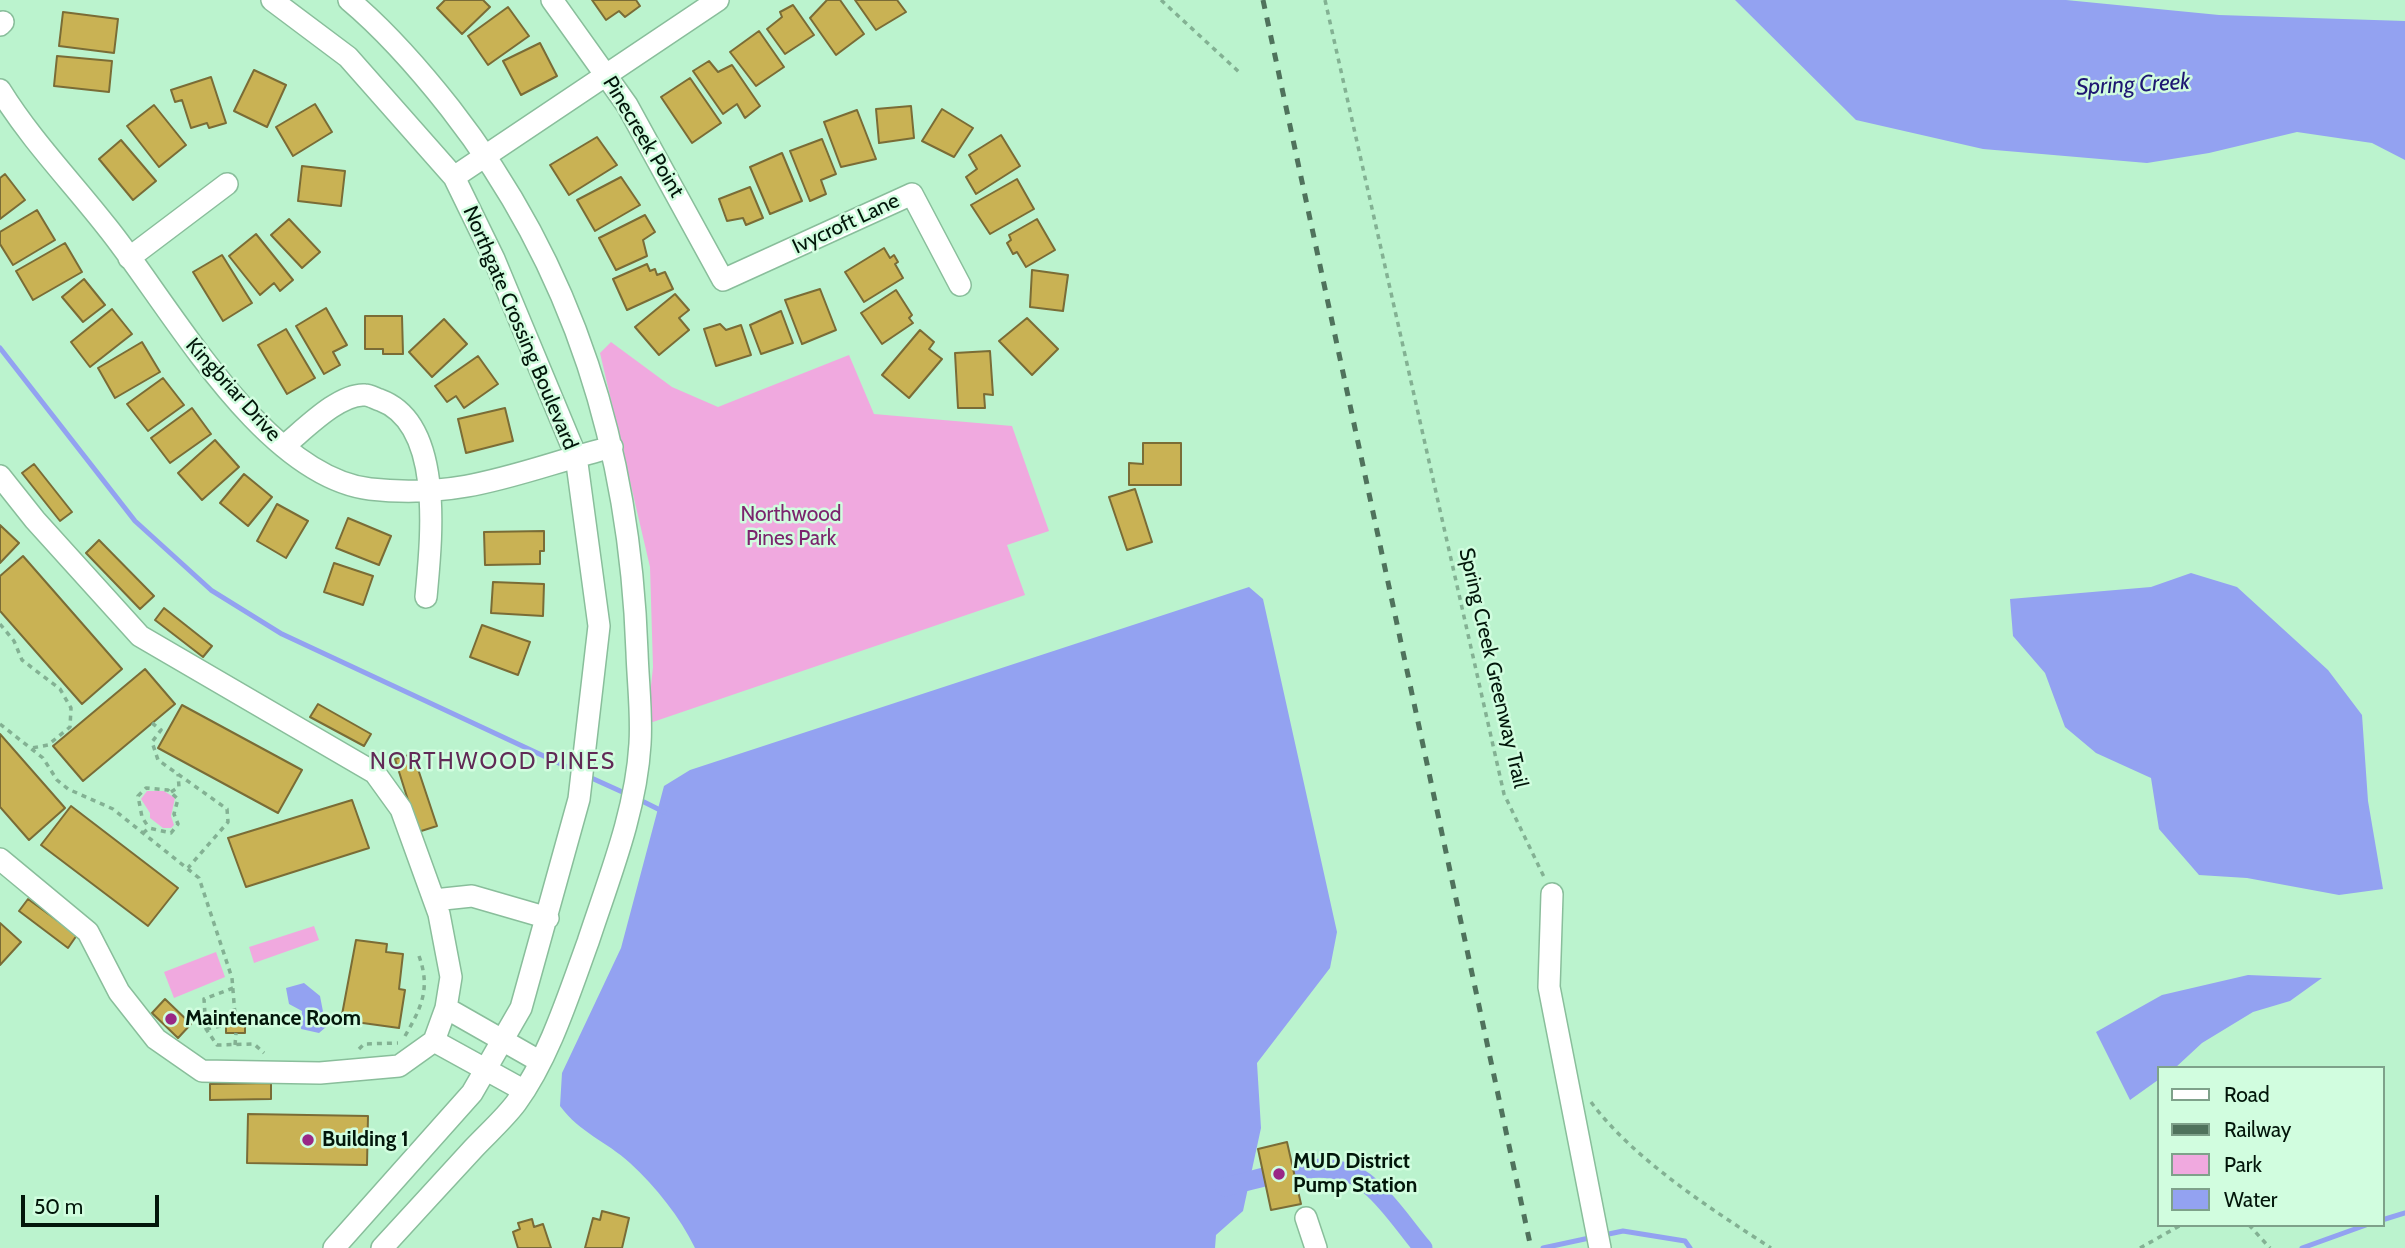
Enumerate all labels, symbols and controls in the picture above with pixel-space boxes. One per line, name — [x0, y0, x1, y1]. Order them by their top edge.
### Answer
water label: Spring Creek — [2075, 68, 2191, 102]
street label: Pinecreek Point — [597, 72, 689, 202]
street label: Ivycroft Lane — [789, 188, 903, 260]
street label: Northgate Crossing Boulevard — [457, 202, 583, 454]
street label: Kingbriar Drive — [180, 333, 286, 447]
park label: Northwood Pines Park — [741, 502, 841, 552]
street label: Spring Creek Greenway Trail — [1453, 546, 1533, 790]
district label: NORTHWOOD PINES — [372, 748, 614, 776]
place label: Maintenance Room — [185, 1006, 361, 1032]
marker: Maintenance Room — [163, 1011, 179, 1027]
legend — [2156, 1066, 2384, 1227]
text: Road — [2224, 1082, 2270, 1107]
text: Railway — [2224, 1117, 2291, 1142]
place label: Building 1 — [322, 1127, 409, 1153]
marker: Building 1 — [300, 1132, 316, 1148]
place label: MUD District Pump Station — [1293, 1149, 1417, 1199]
text: Park — [2224, 1152, 2262, 1177]
marker: MUD District Pump Station — [1271, 1166, 1287, 1182]
scale bar — [24, 1182, 163, 1226]
text: Water — [2224, 1187, 2277, 1212]
text: 50 m — [34, 1194, 83, 1219]

